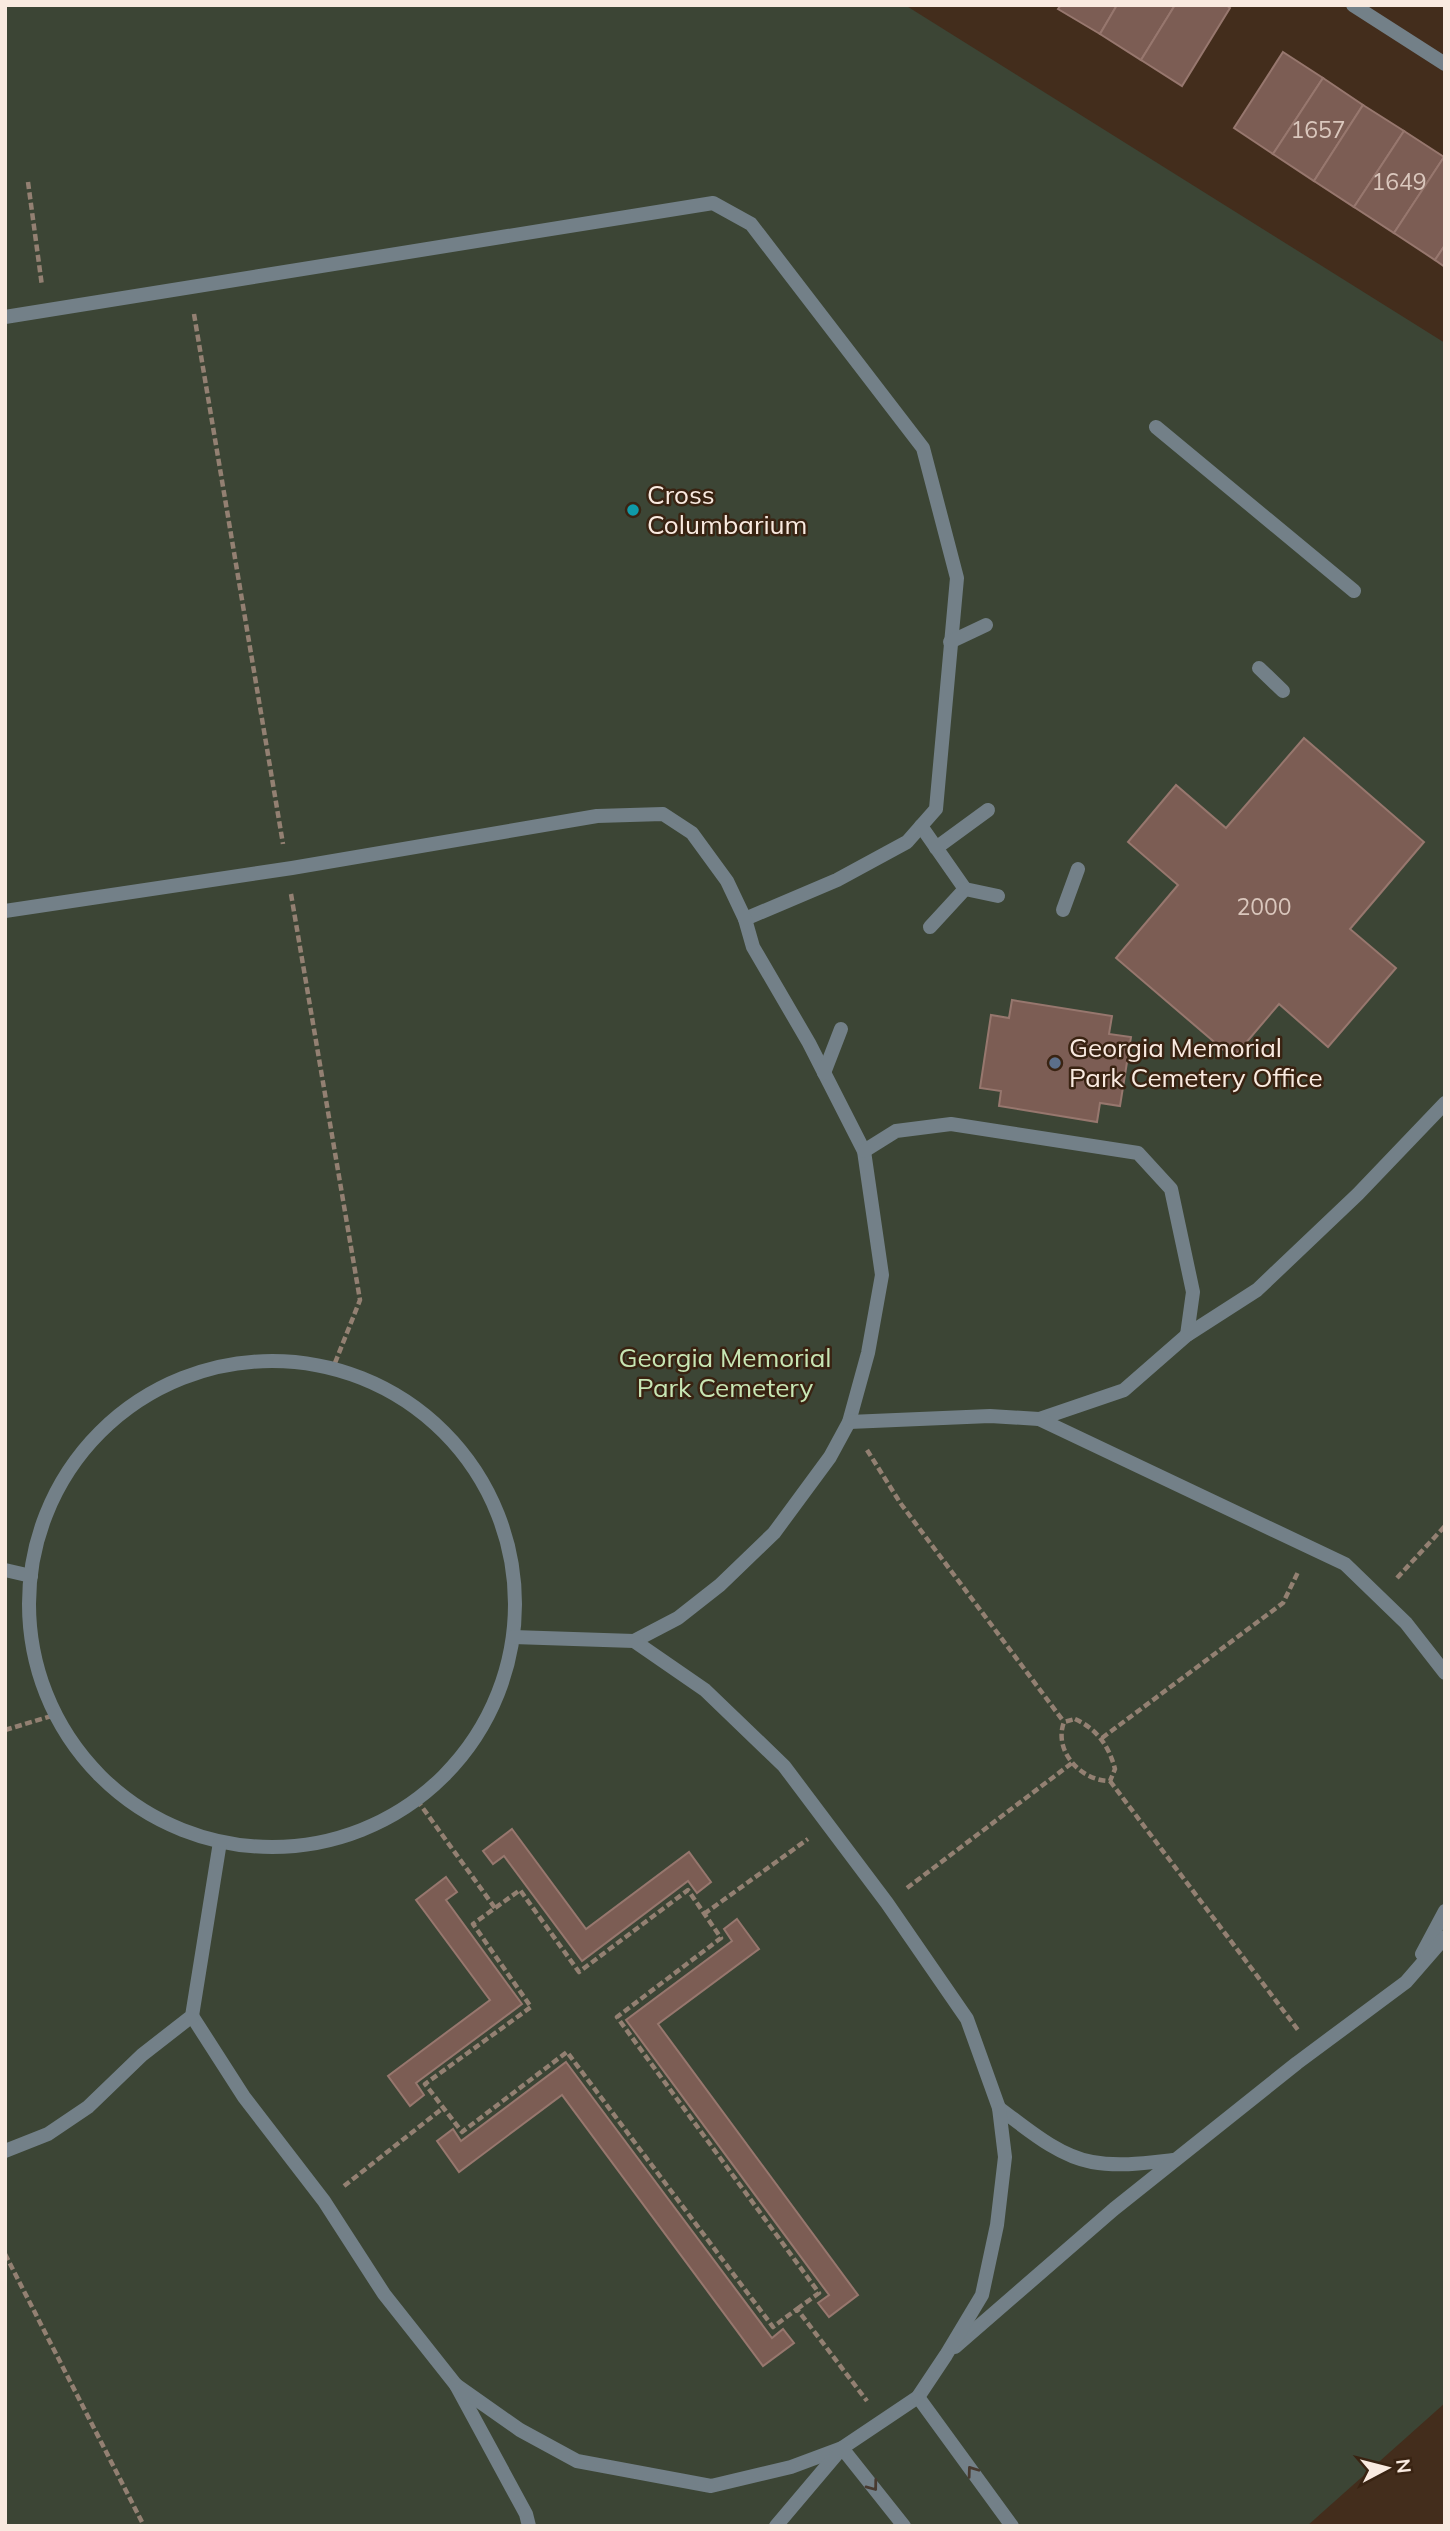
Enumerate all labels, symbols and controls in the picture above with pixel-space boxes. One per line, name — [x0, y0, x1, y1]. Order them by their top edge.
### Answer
house number: 1657 — [1290, 115, 1346, 144]
house number: 1649 — [1371, 167, 1427, 196]
place label: Cross Columbarium — [647, 478, 807, 541]
marker: Cross Columbarium — [625, 502, 641, 518]
house number: 2000 — [1236, 892, 1292, 921]
place label: Georgia Memorial Park Cemetery Office — [1069, 1031, 1323, 1094]
marker: Georgia Memorial Park Cemetery Office — [1047, 1055, 1063, 1071]
park label: Georgia Memorial Park Cemetery — [618, 1341, 832, 1404]
north arrow — [1352, 2433, 1422, 2503]
text: N — [1391, 2457, 1417, 2475]
one-way arrow — [967, 2466, 980, 2479]
one-way arrow — [865, 2478, 878, 2491]

